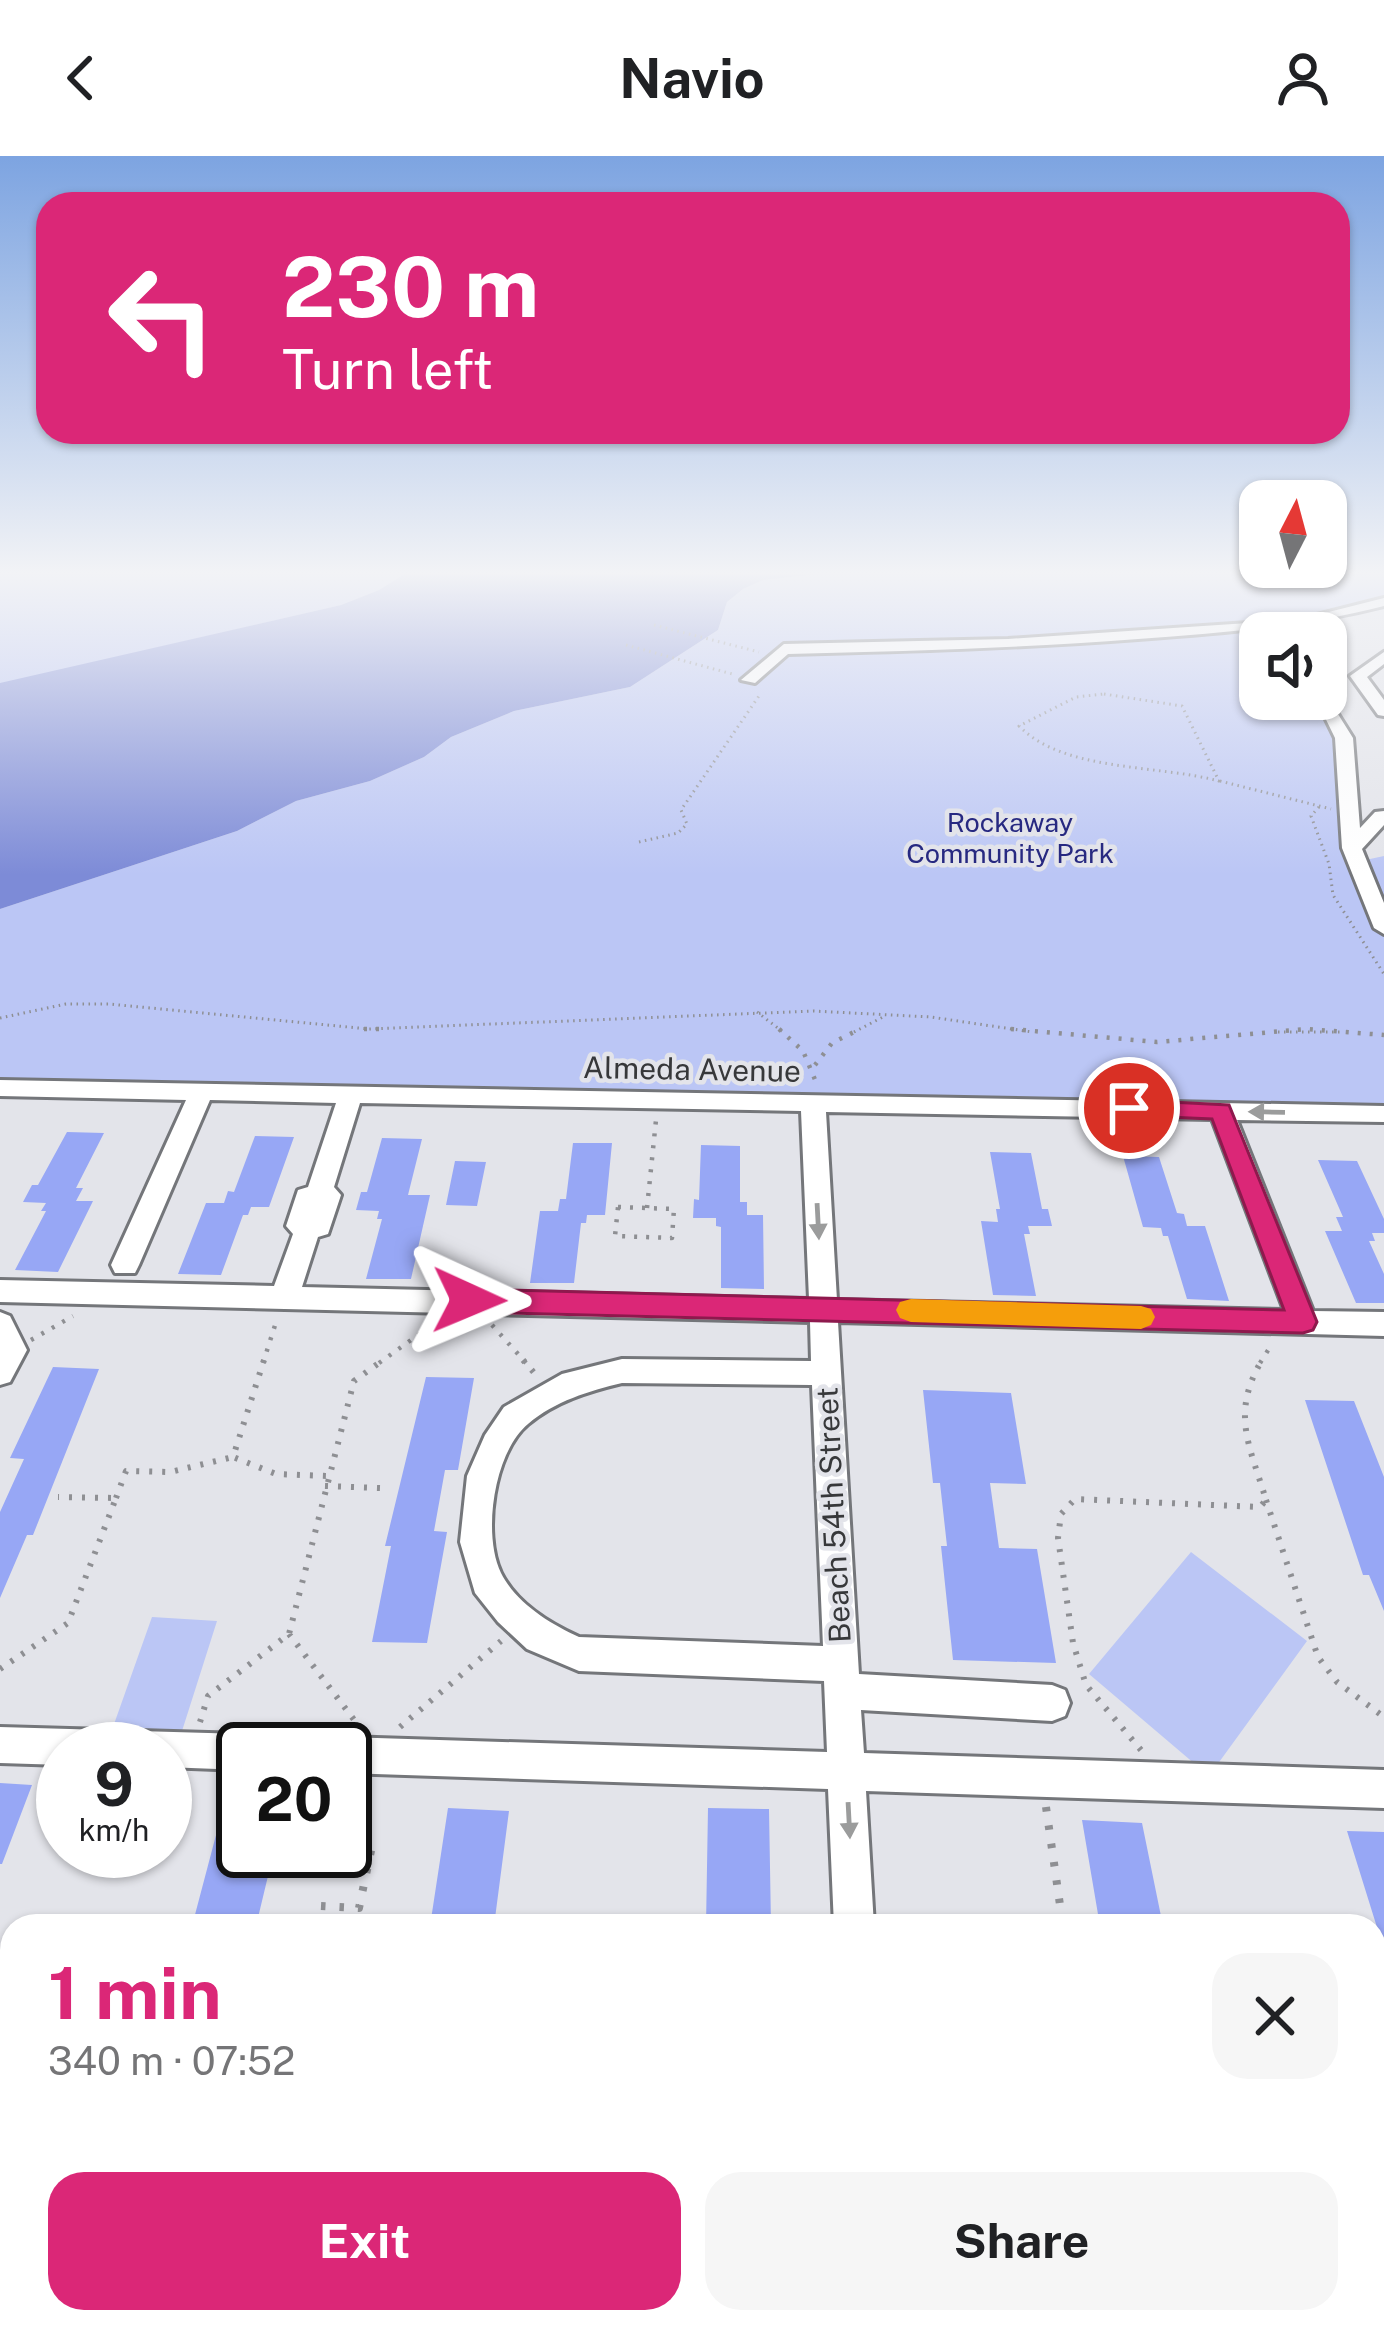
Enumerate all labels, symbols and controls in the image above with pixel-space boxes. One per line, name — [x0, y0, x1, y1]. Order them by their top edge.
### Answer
icon: back — [48, 45, 114, 111]
icon: person — [1270, 45, 1336, 111]
text: Navio — [619, 47, 765, 110]
text: 230 m — [282, 237, 539, 336]
icon: left — [84, 240, 240, 396]
text: Turn left — [282, 338, 493, 401]
north arrow — [1239, 480, 1347, 588]
map controls — [1239, 480, 1347, 720]
button: sound — [1239, 612, 1347, 720]
park label: Rockaway Community Park — [906, 806, 1114, 869]
street label: Almeda Avenue — [583, 1049, 801, 1089]
pin — [1078, 1057, 1180, 1159]
icon: arrive — [1096, 1075, 1162, 1141]
one-way arrow — [1247, 1102, 1285, 1121]
one-way arrow — [809, 1203, 828, 1241]
position arrow — [406, 1237, 532, 1363]
street label: Beach 54th Street — [808, 1386, 858, 1644]
speed limit sign: 20 — [216, 1722, 372, 1878]
text: 9 — [94, 1749, 134, 1820]
one-way arrow — [840, 1802, 859, 1840]
text: km/h — [79, 1812, 149, 1848]
text: 1 min — [48, 1951, 222, 2035]
button: close — [1212, 1953, 1338, 2079]
text: 340 m · 07:52 — [48, 2038, 295, 2084]
button: Exit — [48, 2172, 681, 2310]
button: Share — [705, 2172, 1338, 2310]

